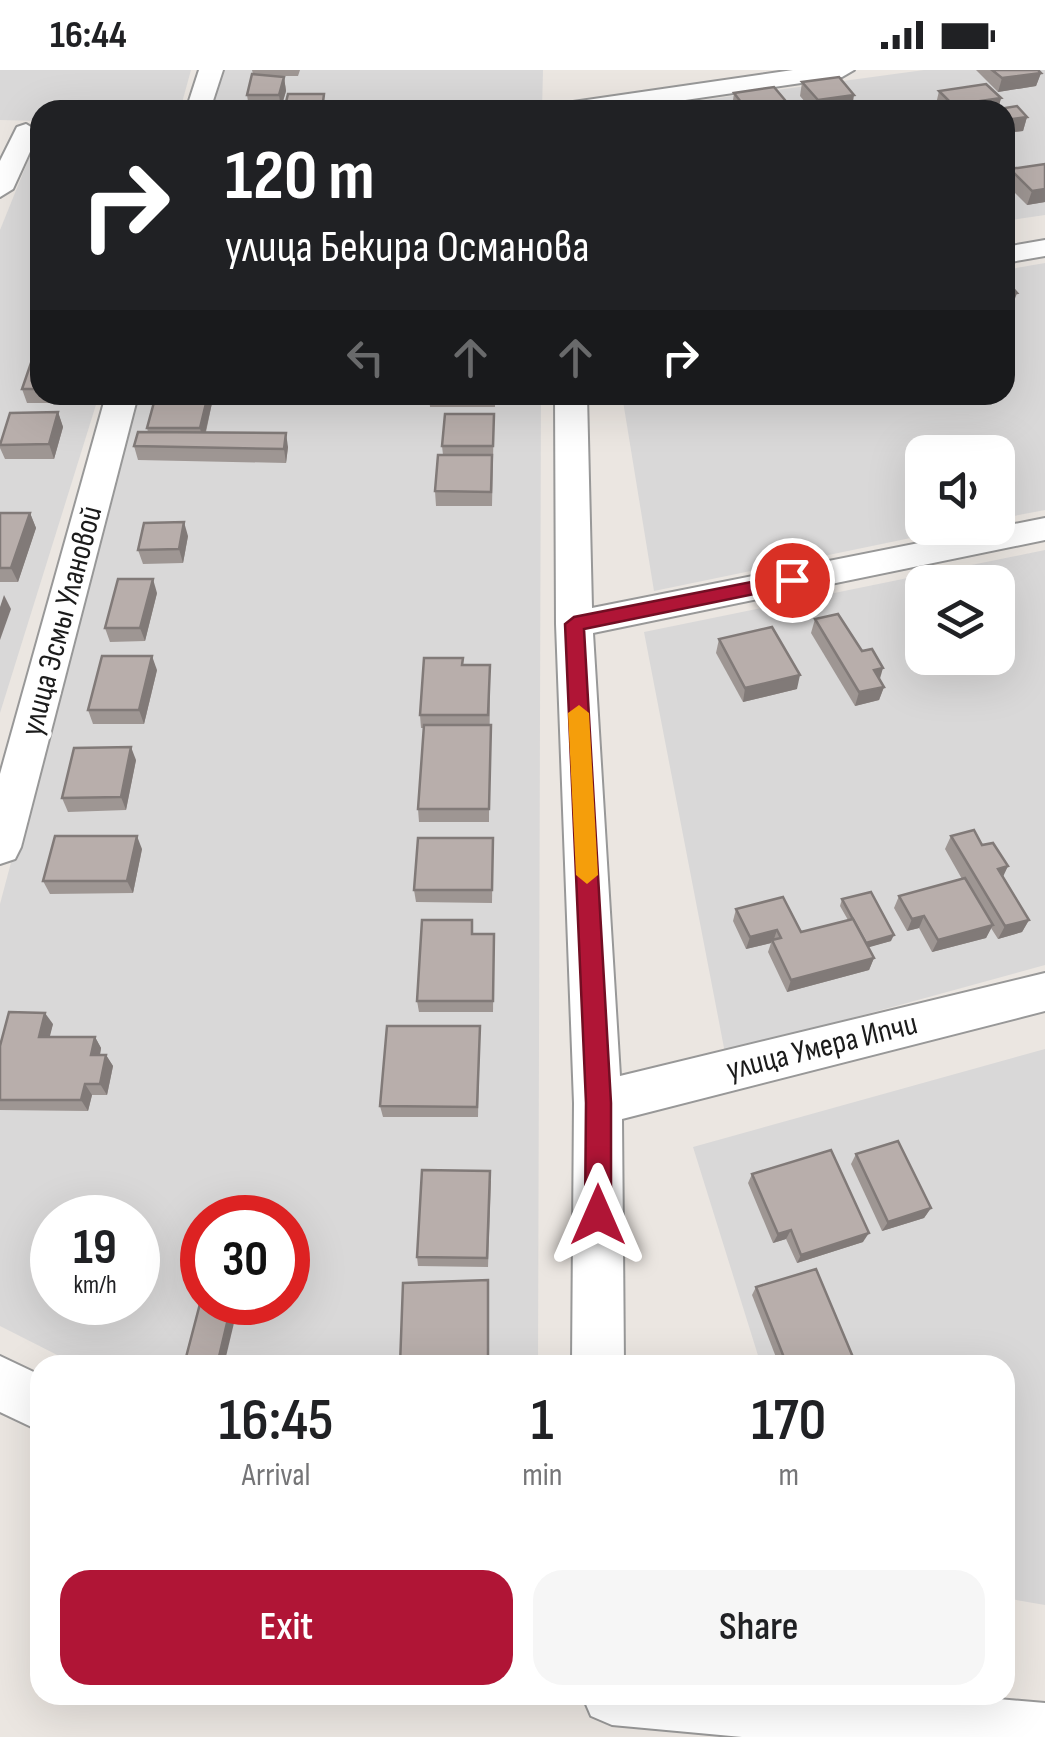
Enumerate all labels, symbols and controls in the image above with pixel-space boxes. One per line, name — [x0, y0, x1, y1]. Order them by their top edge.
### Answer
text: 16:44 — [50, 13, 127, 58]
text: 120 m — [225, 135, 375, 219]
icon: right — [60, 140, 190, 270]
text: улица Бекира Османова — [225, 220, 590, 275]
icon: left — [338, 330, 393, 385]
icon: ahead — [443, 330, 498, 385]
icon: ahead — [548, 330, 603, 385]
icon: right — [653, 330, 708, 385]
map controls — [905, 435, 1015, 675]
button: sound — [905, 435, 1015, 545]
street label: улица Эсмы Улановой — [13, 502, 111, 740]
pin — [750, 538, 835, 623]
icon: arrive — [765, 553, 820, 608]
button: layers — [905, 565, 1015, 675]
street label: улица Умера Ипчи — [723, 1004, 921, 1090]
position arrow — [546, 1163, 650, 1267]
speed limit sign: 30 — [180, 1195, 310, 1325]
text: 19 — [73, 1218, 117, 1278]
text: km/h — [73, 1270, 117, 1301]
text: 16:45 — [219, 1385, 333, 1457]
text: 1 — [531, 1385, 554, 1457]
text: 170 — [751, 1385, 826, 1457]
text: Arrival — [242, 1456, 311, 1495]
text: min — [522, 1456, 562, 1495]
text: m — [778, 1456, 799, 1495]
button: Exit — [60, 1570, 513, 1685]
button: Share — [533, 1570, 985, 1685]

